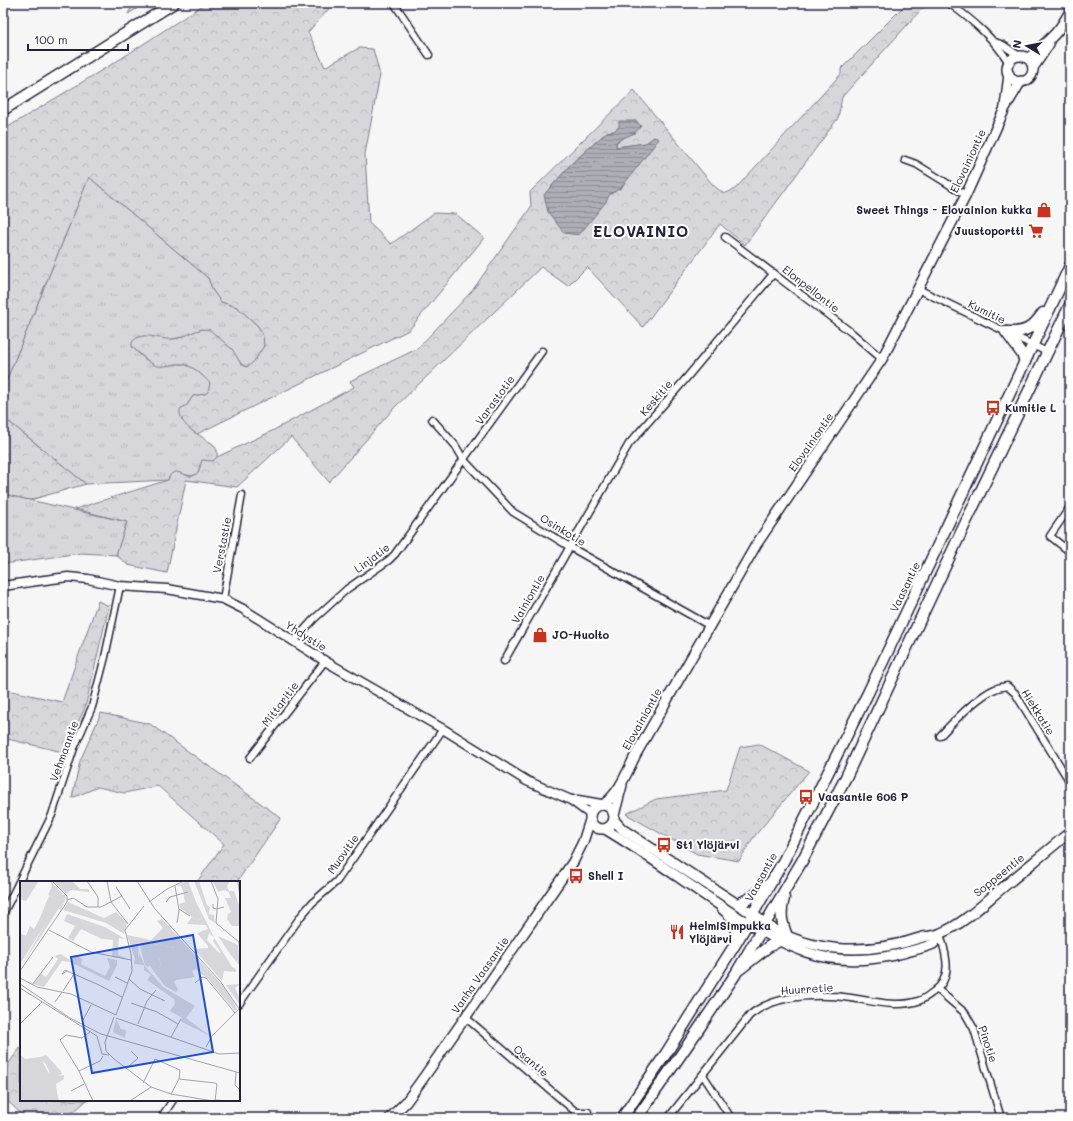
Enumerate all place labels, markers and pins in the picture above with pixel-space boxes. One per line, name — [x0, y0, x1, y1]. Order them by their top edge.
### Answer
shop icon: Sweet Things - Elovainion kukka — [1035, 201, 1053, 219]
place label: Sweet Things - Elovainion kukka — [856, 202, 1032, 217]
supermarket icon: Juustoportti — [1027, 222, 1045, 240]
place label: Juustoportti — [954, 223, 1024, 238]
bus stop icon: Kumitie L — [984, 399, 1002, 417]
place label: Kumitie L — [1005, 400, 1057, 415]
shop icon: JO-Huolto — [531, 626, 549, 644]
place label: JO-Huolto — [552, 627, 610, 642]
bus stop icon: Vaasantie 606 P — [797, 788, 815, 806]
place label: Vaasantie 606 P — [818, 789, 909, 804]
bus stop icon: St1 Ylöjärvi — [655, 836, 673, 854]
place label: St1 Ylöjärvi — [676, 837, 740, 852]
bus stop icon: Shell I — [567, 867, 585, 885]
place label: Shell I — [588, 868, 624, 883]
place label: HelmiSimpukka Ylöjärvi — [689, 918, 771, 946]
restaurant icon: HelmiSimpukka Ylöjärvi — [668, 923, 686, 941]

